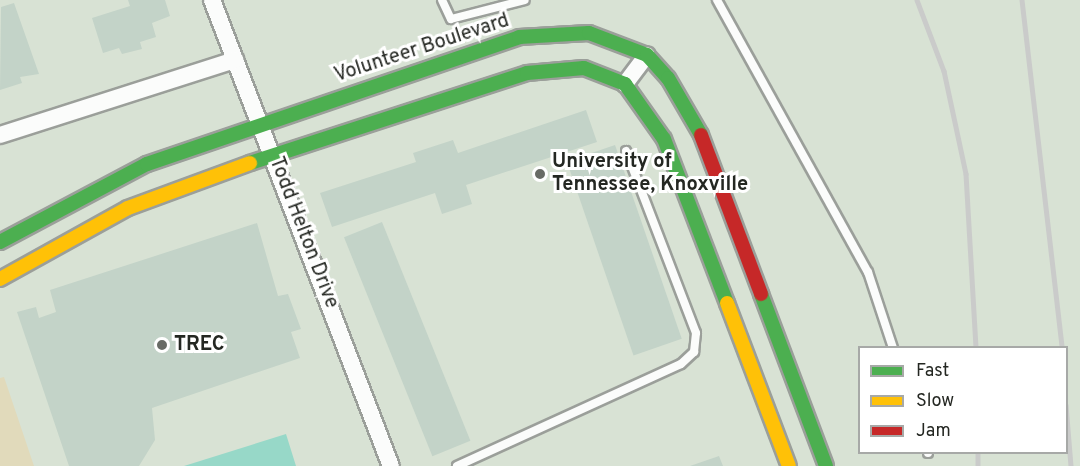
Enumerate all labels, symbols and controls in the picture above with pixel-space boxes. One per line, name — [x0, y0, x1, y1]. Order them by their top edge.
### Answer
street label: Volunteer Boulevard — [332, 9, 512, 89]
place label: University of Tennessee, Knoxville — [552, 150, 748, 197]
street label: Todd Helton Drive — [263, 154, 343, 312]
marker: University of Tennessee, Knoxville — [533, 167, 547, 181]
place label: TREC — [174, 333, 225, 357]
marker: TREC — [155, 338, 169, 352]
legend — [858, 346, 1068, 454]
text: Fast — [916, 360, 949, 383]
text: Slow — [916, 390, 954, 413]
text: Jam — [916, 420, 951, 443]

